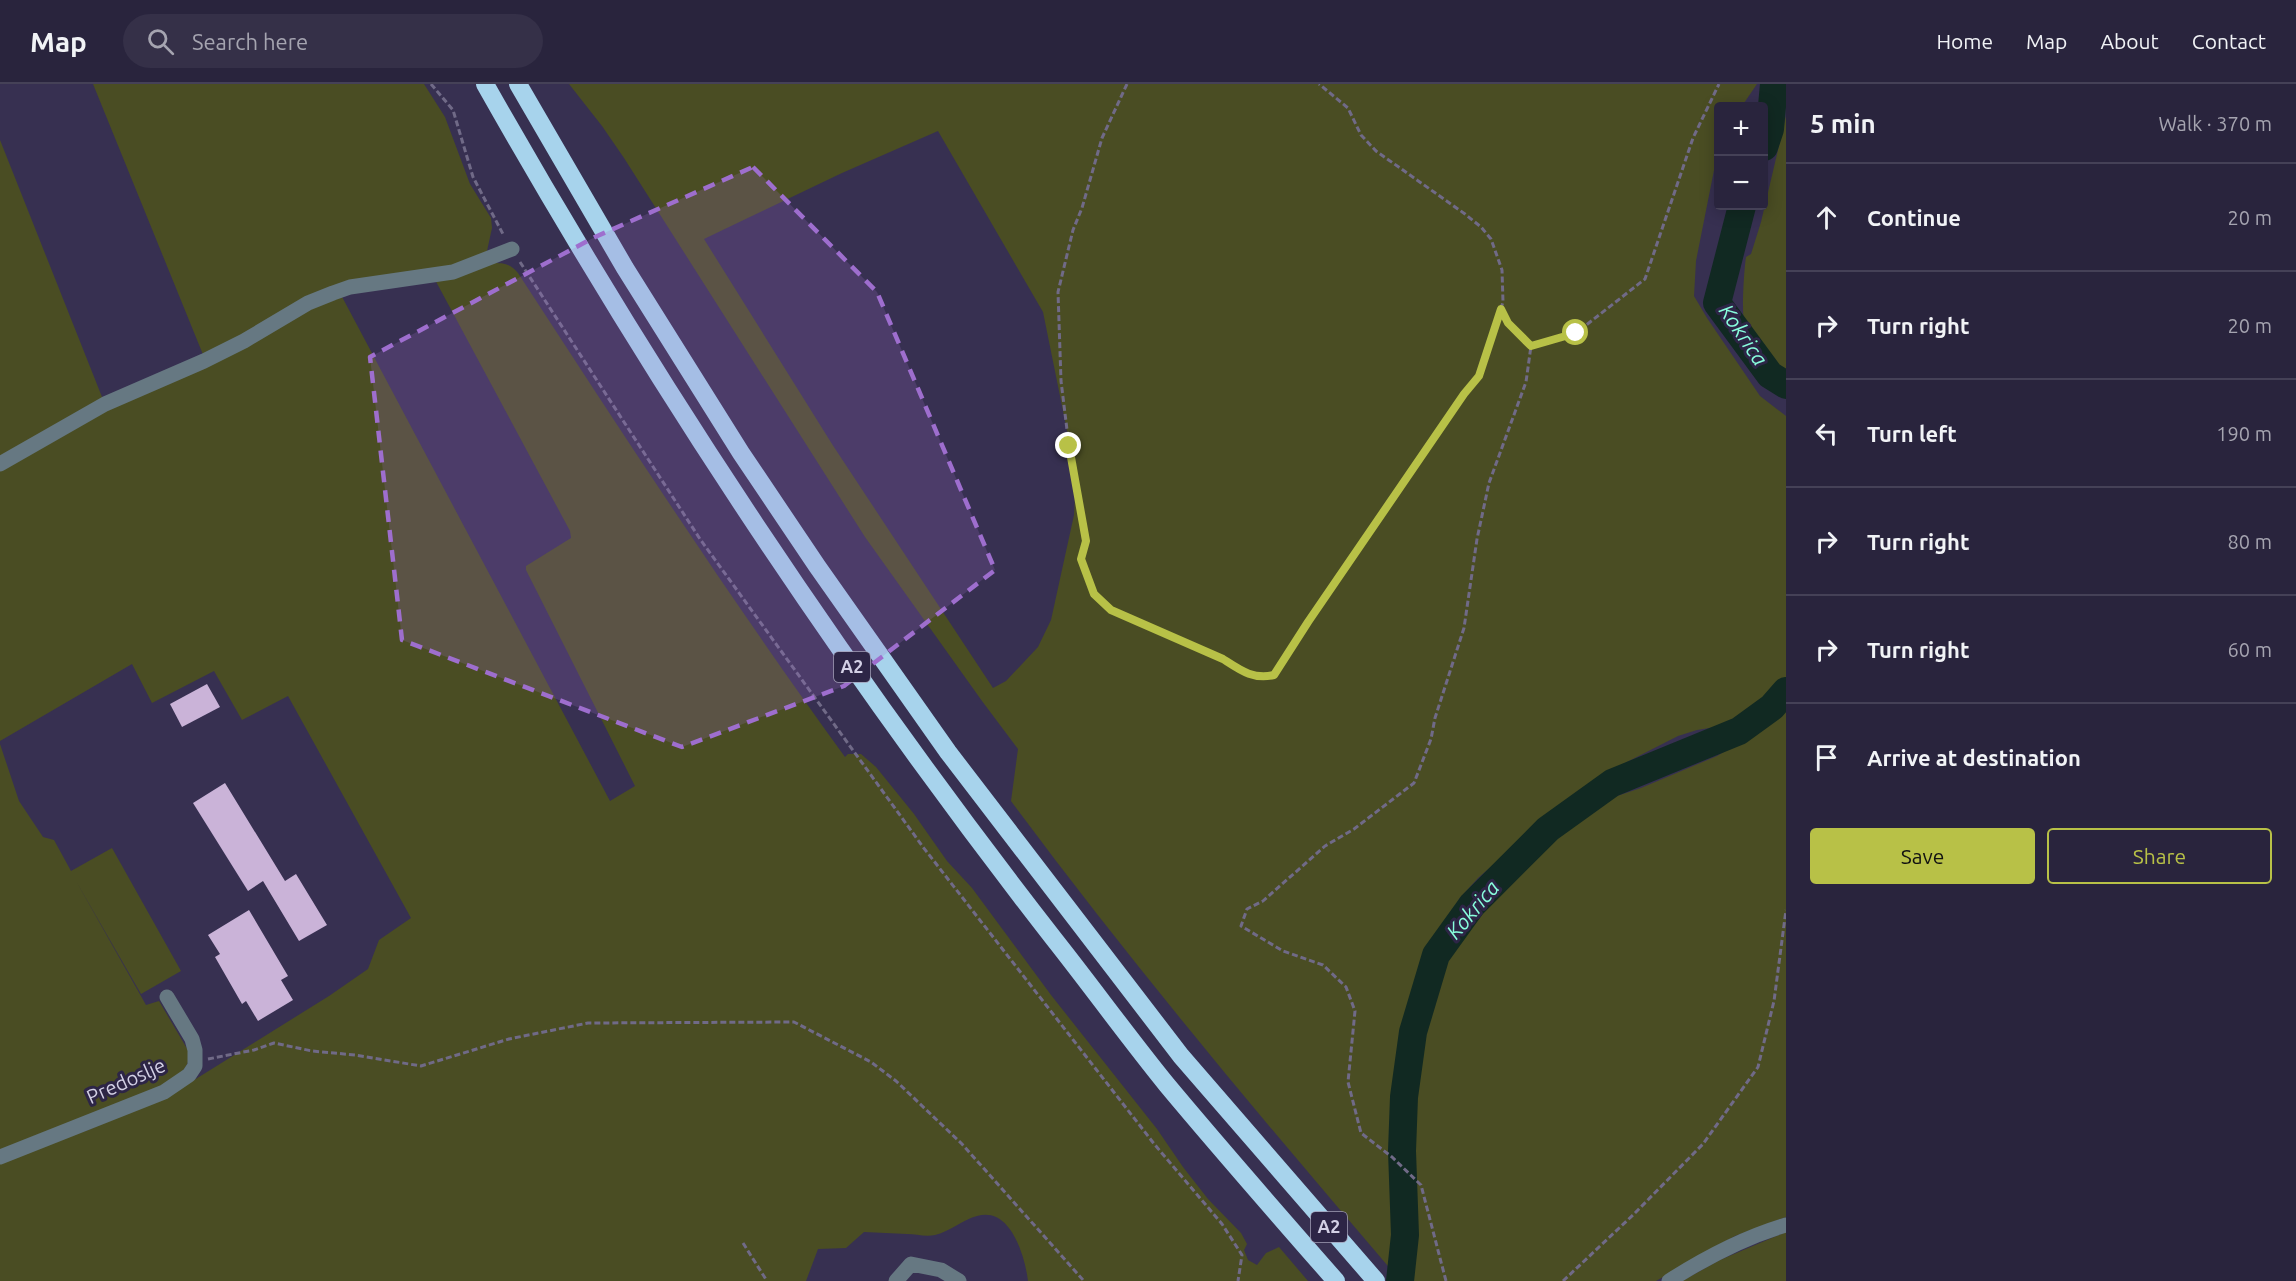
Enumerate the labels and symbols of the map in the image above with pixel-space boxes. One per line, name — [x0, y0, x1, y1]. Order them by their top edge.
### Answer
water label: Kokrica — [1715, 299, 1773, 370]
route start — [1562, 319, 1588, 345]
route end — [1055, 432, 1081, 458]
road number: A2 — [834, 652, 870, 682]
water label: Kokrica — [1441, 875, 1503, 943]
street label: Predoslje — [83, 1053, 169, 1108]
road number: A2 — [1311, 1212, 1347, 1242]

